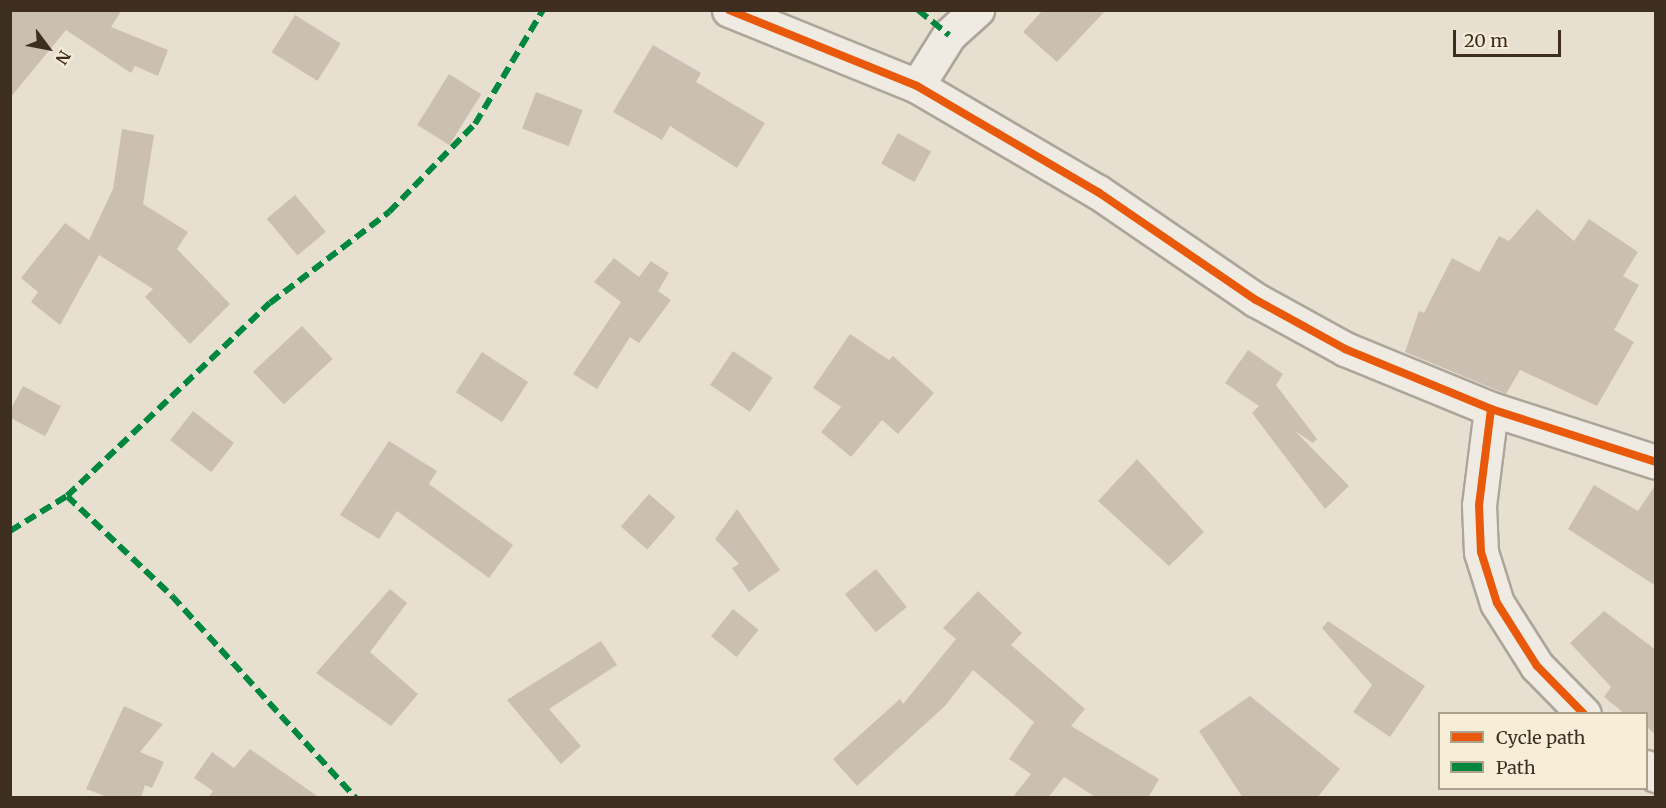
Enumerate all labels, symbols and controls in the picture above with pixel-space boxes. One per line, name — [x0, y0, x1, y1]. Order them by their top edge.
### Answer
north arrow — [18, 18, 78, 78]
scale bar — [1456, 18, 1564, 56]
text: 20 m — [1464, 29, 1508, 52]
text: N — [51, 47, 75, 68]
legend — [1438, 712, 1648, 790]
text: Cycle path — [1496, 726, 1585, 749]
text: Path — [1496, 756, 1536, 779]

